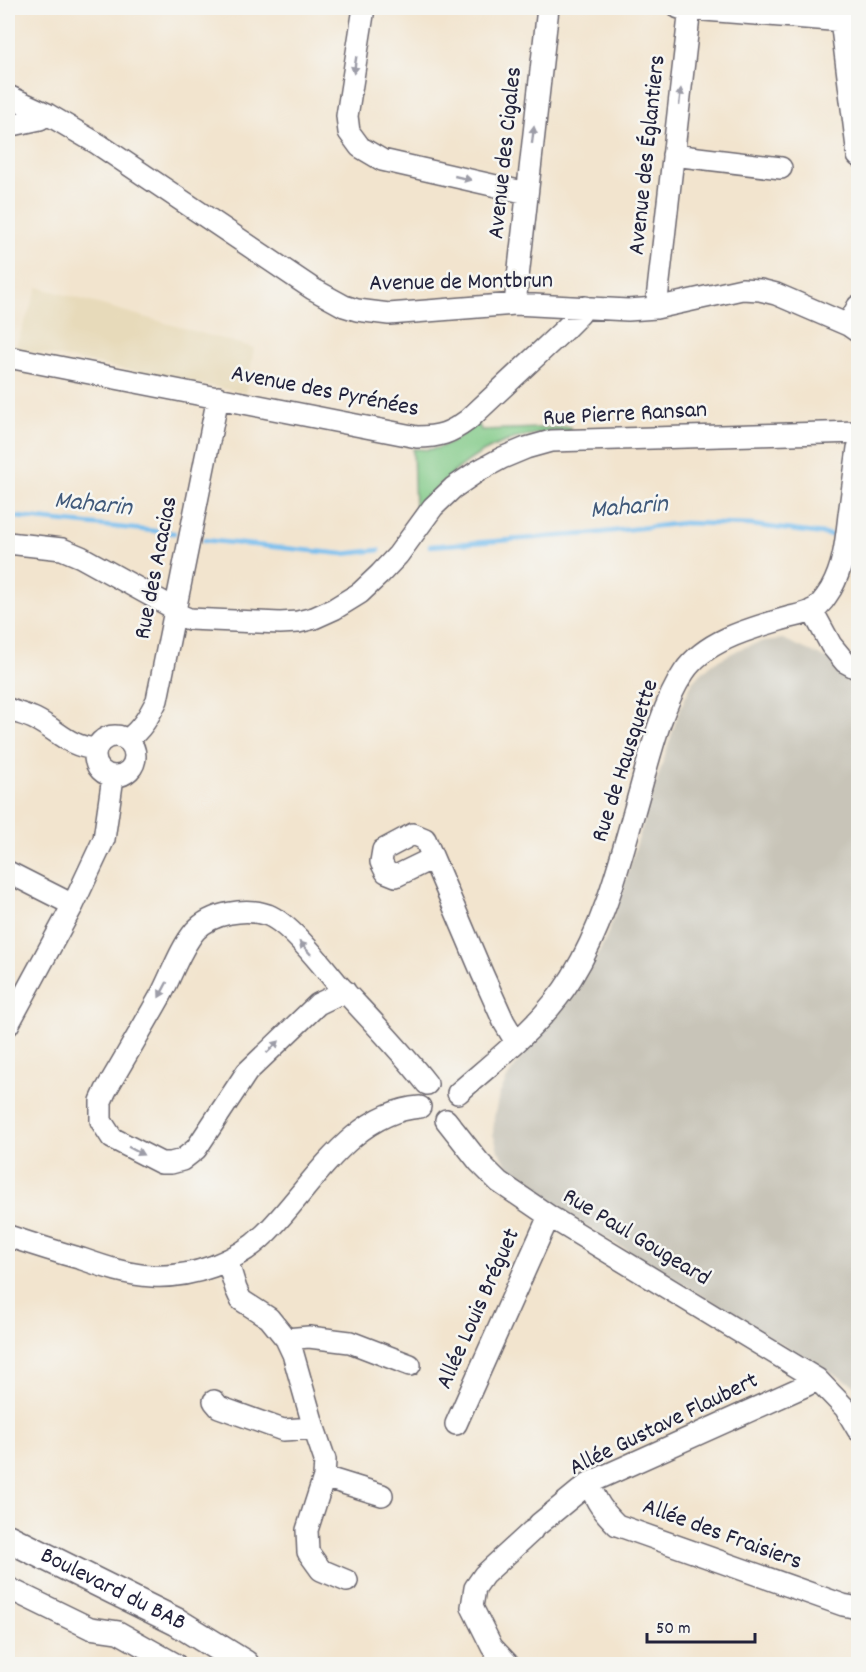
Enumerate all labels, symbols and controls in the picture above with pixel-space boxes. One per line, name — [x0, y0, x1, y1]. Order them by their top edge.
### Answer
street label: Avenue des Églantiers — [621, 53, 675, 257]
one-way arrow — [350, 56, 359, 75]
street label: Avenue des Cigales — [480, 65, 532, 241]
one-way arrow — [675, 88, 685, 107]
one-way arrow — [529, 125, 538, 144]
one-way arrow — [454, 174, 472, 184]
street label: Avenue de Montbrun — [369, 264, 553, 302]
street label: Avenue des Pyrénées — [228, 357, 422, 427]
street label: Rue Pierre Ransan — [542, 394, 708, 436]
water label: Maharin — [52, 483, 135, 528]
water label: Maharin — [589, 486, 670, 530]
street label: Rue des Acacias — [126, 494, 188, 642]
street label: Rue de Hausquette — [584, 675, 668, 847]
one-way arrow — [299, 941, 313, 955]
one-way arrow — [158, 982, 168, 999]
one-way arrow — [266, 1040, 281, 1054]
one-way arrow — [128, 1146, 145, 1156]
street label: Rue Paul Gougeard — [555, 1180, 717, 1296]
street label: Allée Louis Bréguet — [428, 1223, 530, 1395]
street label: Allée Gustave Flaubert — [564, 1364, 764, 1486]
street label: Allée des Fraisiers — [637, 1490, 807, 1580]
street label: Boulevard du BAB — [34, 1540, 192, 1640]
scale bar — [647, 1606, 755, 1644]
text: 50 m — [656, 1617, 691, 1642]

